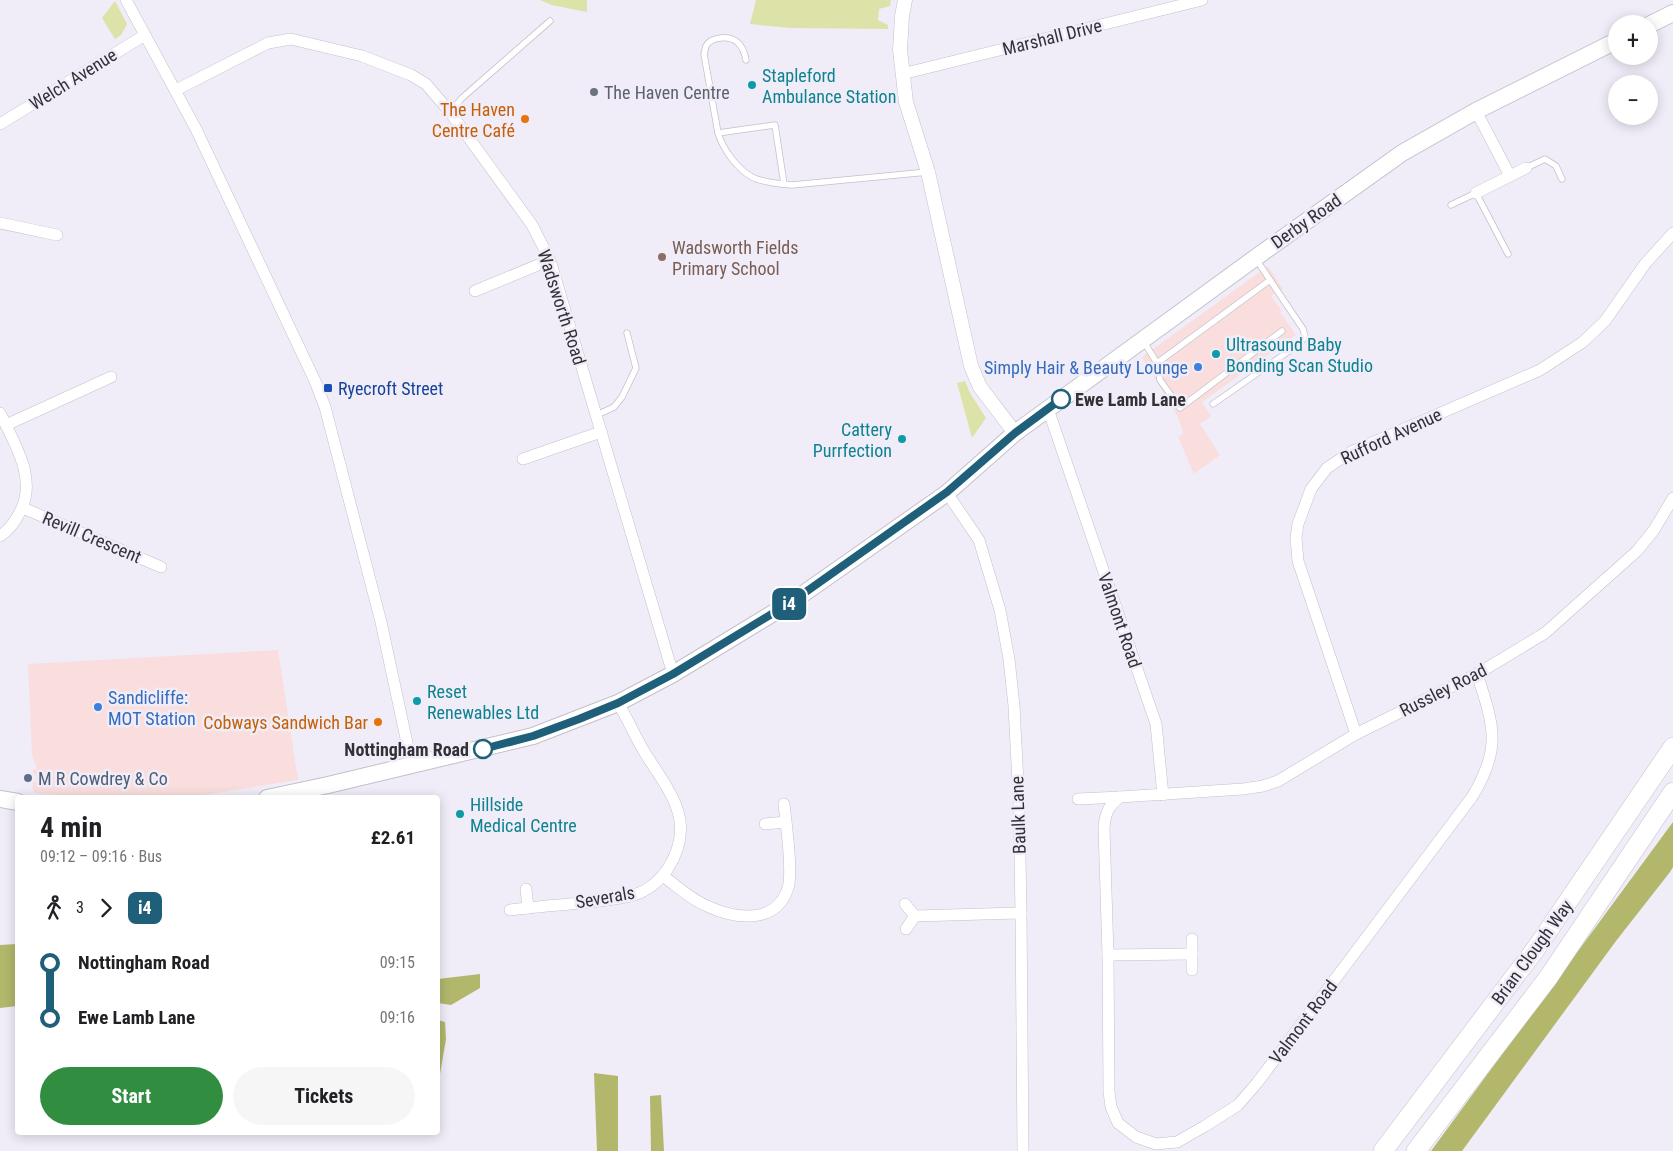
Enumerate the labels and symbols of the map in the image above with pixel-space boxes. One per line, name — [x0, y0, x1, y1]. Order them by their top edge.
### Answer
street label: Marshall Drive — [1000, 15, 1104, 59]
street label: Welch Avenue — [25, 44, 121, 114]
place label: Stapleford Ambulance Station — [762, 65, 896, 107]
marker: Stapleford Ambulance Station — [746, 79, 758, 91]
place label: The Haven Centre — [604, 82, 730, 103]
marker: The Haven Centre — [588, 86, 600, 98]
place label: The Haven Centre Café — [432, 99, 515, 141]
marker: The Haven Centre Café — [519, 113, 531, 125]
street label: Derby Road — [1267, 189, 1345, 253]
place label: Wadsworth Fields Primary School — [672, 237, 798, 279]
street label: Wadsworth Road — [533, 247, 591, 367]
marker: Wadsworth Fields Primary School — [656, 251, 668, 263]
place label: Ultrasound Baby Bonding Scan Studio — [1226, 334, 1373, 376]
marker: Ultrasound Baby Bonding Scan Studio — [1210, 348, 1222, 360]
place label: Simply Hair & Beauty Lounge — [984, 357, 1188, 378]
marker: Simply Hair & Beauty Lounge — [1192, 361, 1204, 373]
place label: Ryecroft Street — [338, 378, 443, 399]
marker: Ryecroft Street — [322, 382, 334, 394]
marker: Ewe Lamb Lane — [1051, 389, 1071, 409]
place label: Ewe Lamb Lane — [1075, 389, 1186, 410]
street label: Rufford Avenue — [1337, 403, 1445, 469]
place label: Cattery Purrfection — [813, 419, 892, 461]
marker: Cattery Purrfection — [896, 433, 908, 445]
street label: Revill Crescent — [40, 507, 144, 567]
street label: Valmont Road — [1094, 570, 1146, 670]
line badge: i4 — [766, 588, 812, 620]
street label: Russley Road — [1396, 659, 1490, 721]
place label: Reset Renewables Ltd — [427, 681, 539, 723]
place label: Sandicliffe: MOT Station — [108, 687, 196, 729]
marker: Reset Renewables Ltd — [411, 695, 423, 707]
marker: Sandicliffe: MOT Station — [92, 701, 104, 713]
place label: Cobways Sandwich Bar — [203, 712, 369, 733]
marker: Cobways Sandwich Bar — [372, 716, 384, 728]
place label: Nottingham Road — [344, 739, 469, 760]
marker: Nottingham Road — [473, 739, 493, 759]
place label: M R Cowdrey & Co — [38, 768, 168, 789]
marker: M R Cowdrey & Co — [22, 772, 34, 784]
street label: Baulk Lane — [1006, 776, 1030, 854]
place label: Hillside Medical Centre — [470, 794, 577, 836]
marker: Hillside Medical Centre — [454, 808, 466, 820]
street label: Severals — [574, 881, 636, 913]
street label: Brian Clough Way — [1487, 895, 1577, 1008]
street label: Valmont Road — [1265, 976, 1341, 1068]

